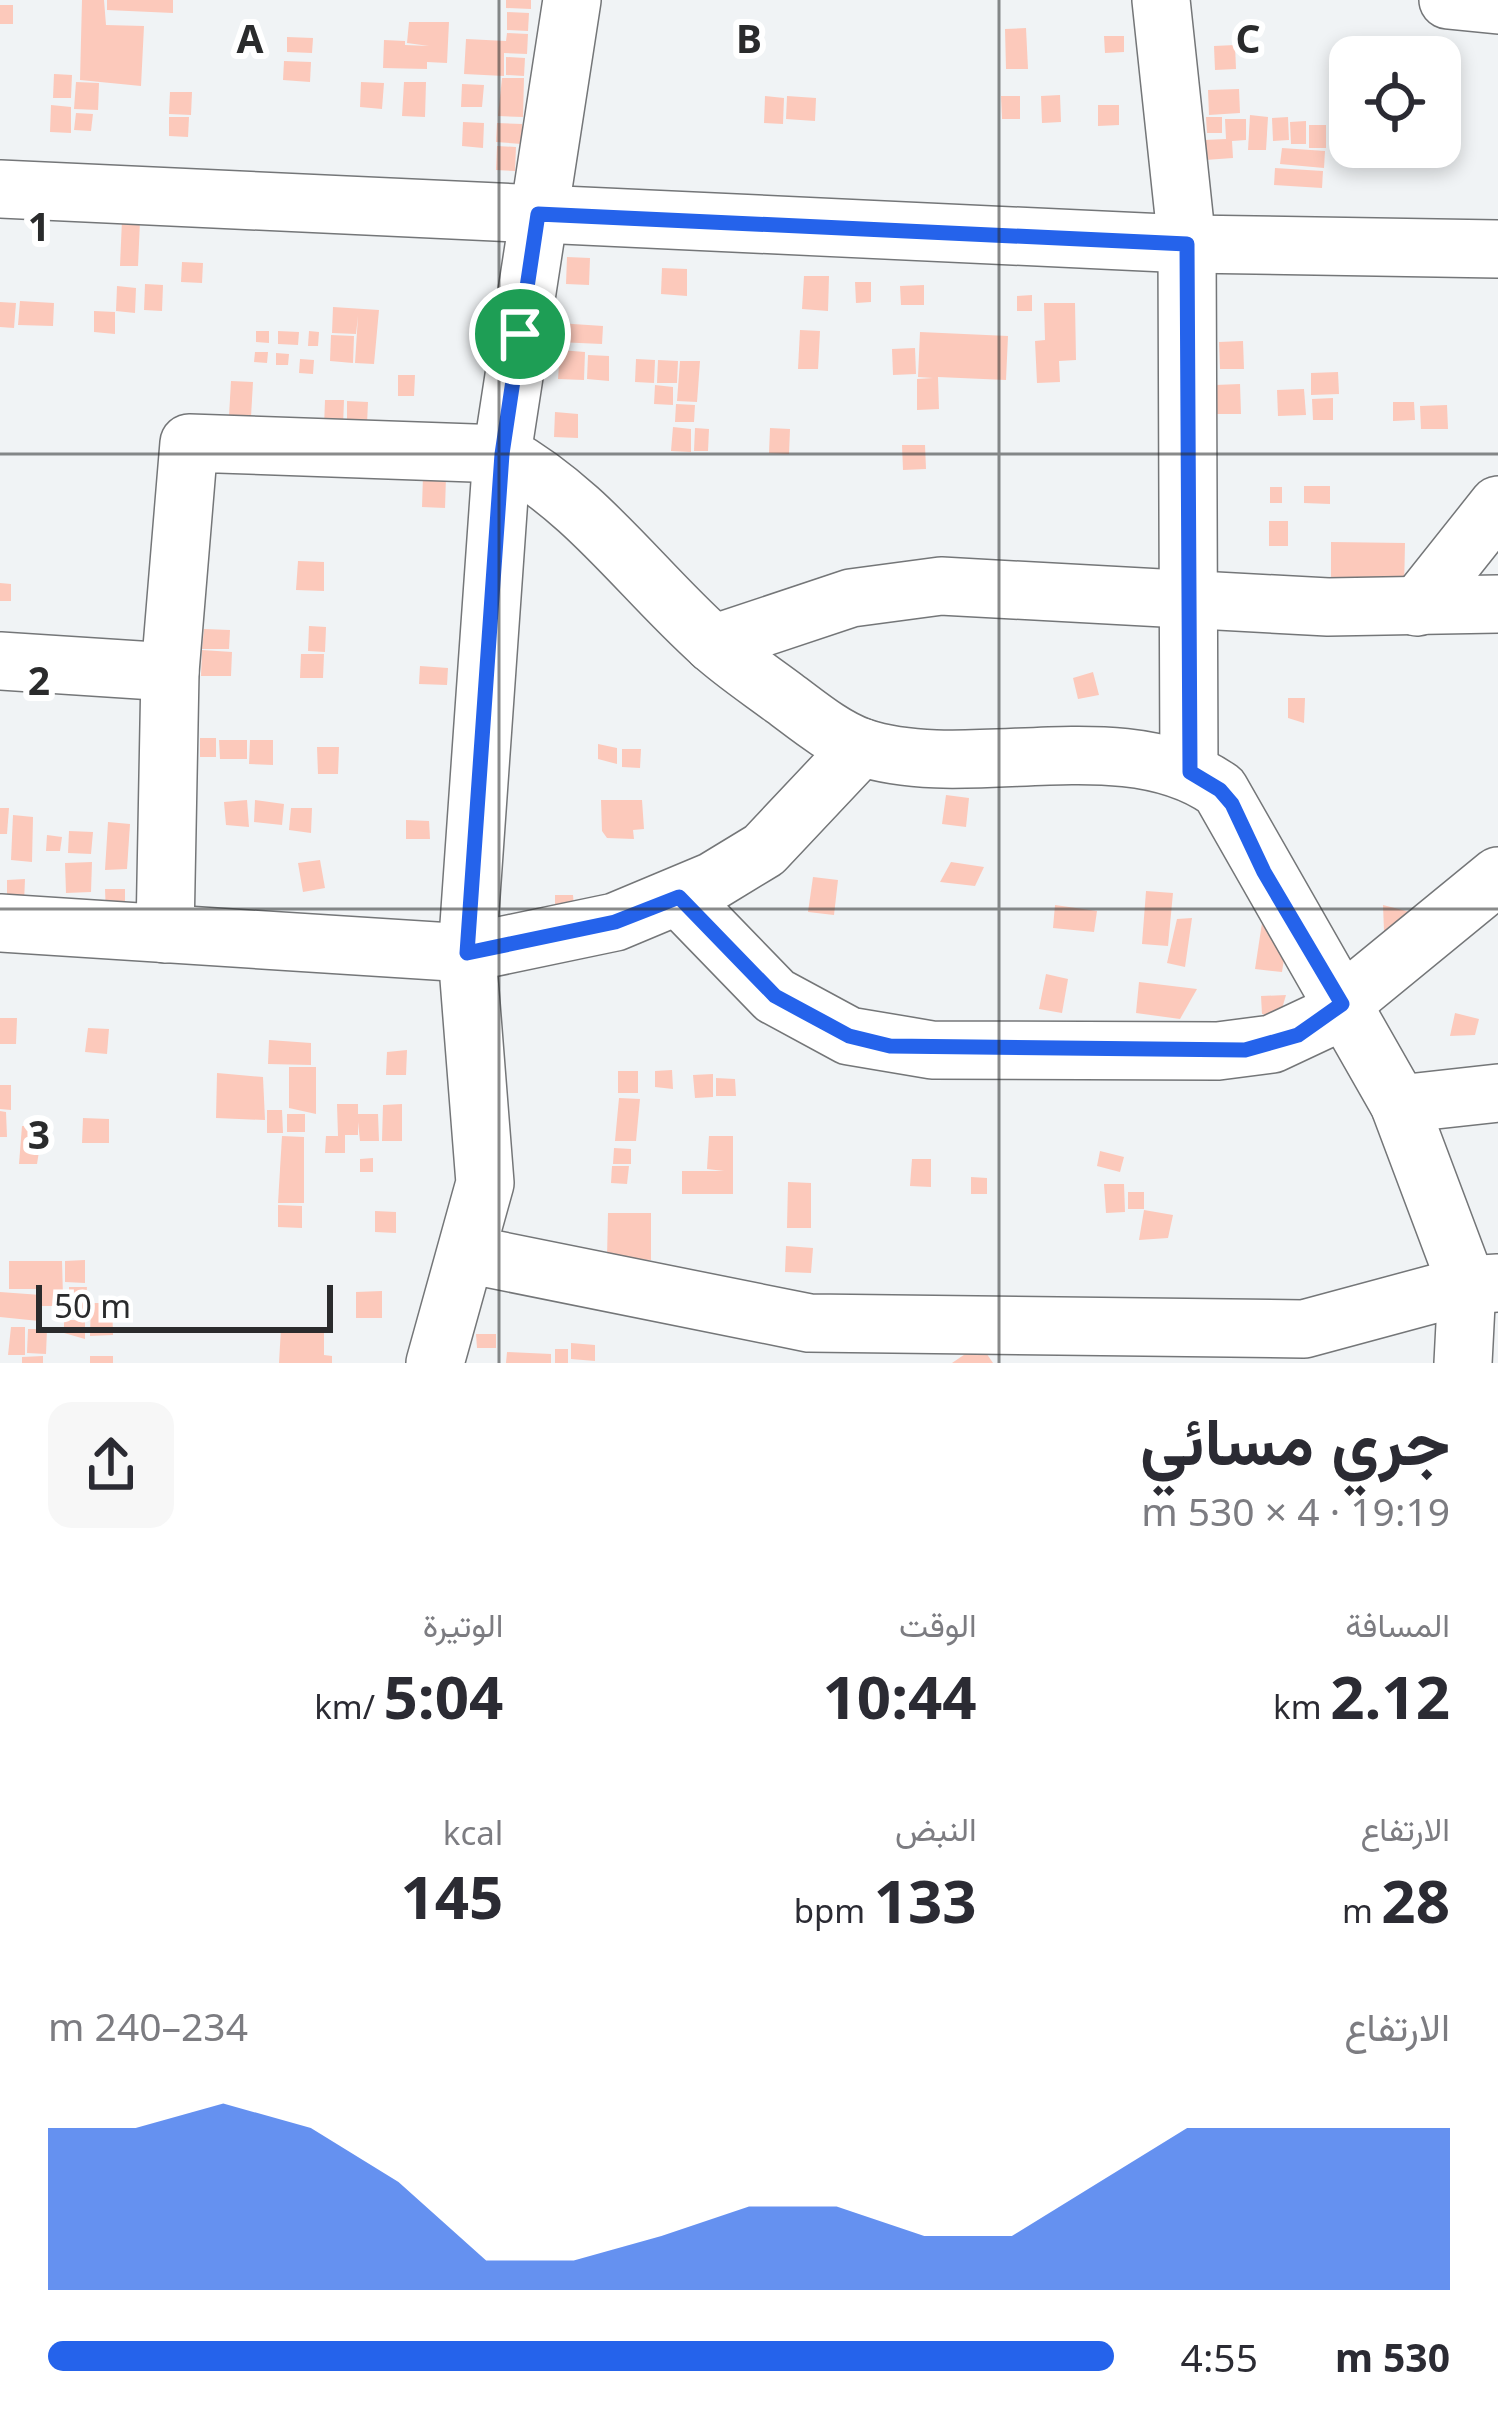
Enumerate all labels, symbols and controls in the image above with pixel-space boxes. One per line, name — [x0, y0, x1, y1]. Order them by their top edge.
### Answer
text: A — [237, 11, 264, 64]
text: B — [736, 11, 762, 64]
text: C — [1235, 11, 1261, 64]
map controls — [1329, 36, 1461, 168]
button: locate — [1329, 36, 1461, 168]
text: 1 — [28, 199, 50, 252]
pin — [469, 283, 571, 385]
icon: arrive — [487, 301, 553, 367]
text: 2 — [28, 653, 50, 706]
text: 3 — [28, 1107, 50, 1160]
scale bar — [36, 1279, 333, 1332]
text: 50 m — [54, 1283, 131, 1328]
text: جري مسائي — [1140, 1394, 1450, 1484]
button: share — [48, 1402, 174, 1528]
text: 19:19 · 4 × 530 m — [1141, 1484, 1450, 1537]
text: الوتيرة — [423, 1602, 503, 1647]
text: الوقت — [899, 1602, 977, 1647]
text: المسافة — [1345, 1602, 1450, 1647]
text: 5:04 — [384, 1655, 503, 1737]
text: 10:44 — [823, 1655, 977, 1737]
text: 2.12 — [1330, 1655, 1450, 1737]
text: /km — [314, 1684, 384, 1729]
text: km — [1273, 1684, 1330, 1729]
text: النبض — [895, 1806, 977, 1851]
text: الارتفاع — [1360, 1806, 1450, 1851]
text: kcal — [443, 1810, 503, 1855]
text: 145 — [400, 1855, 503, 1937]
text: 133 — [874, 1859, 977, 1941]
text: 28 — [1381, 1859, 1450, 1941]
text: bpm — [794, 1888, 874, 1933]
text: m — [1342, 1888, 1381, 1933]
text: 234–240 m — [48, 1999, 248, 2052]
text: الارتفاع — [1344, 1999, 1450, 2052]
text: 4:55 — [1181, 2330, 1258, 2383]
text: 530 m — [1335, 2330, 1450, 2383]

